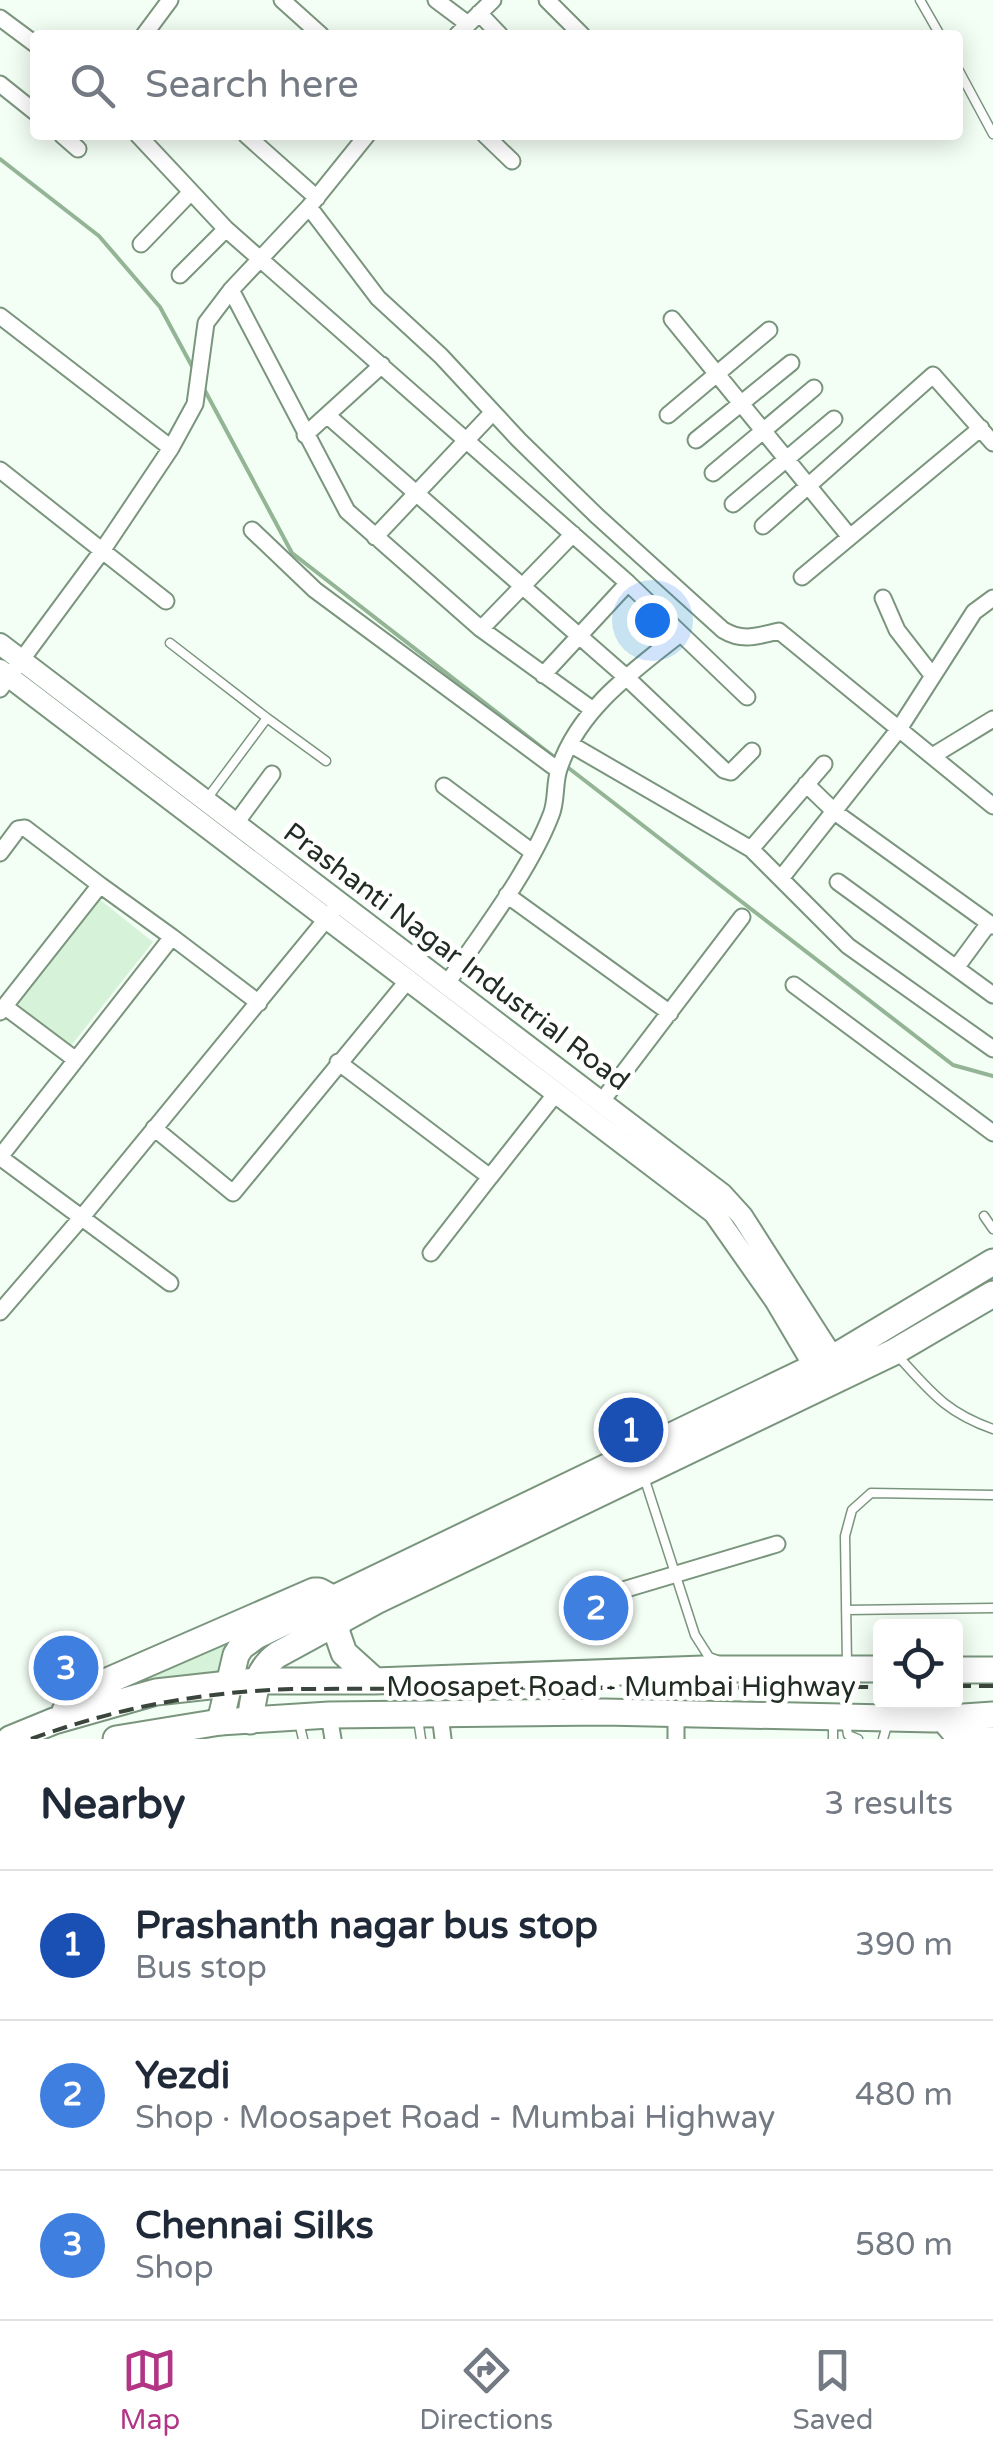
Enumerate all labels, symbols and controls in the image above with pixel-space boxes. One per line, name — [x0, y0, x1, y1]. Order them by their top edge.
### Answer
search box — [30, 30, 963, 140]
icon: search — [65, 58, 120, 113]
text: Search here — [145, 62, 359, 108]
your location — [627, 595, 678, 646]
street label: Prashanti Nagar Industrial Road — [277, 816, 636, 1098]
pin: 1 — [598, 1392, 664, 1468]
pin: 2 — [564, 1570, 628, 1646]
map controls — [873, 1619, 963, 1709]
button: locate — [873, 1619, 963, 1709]
pin: 3 — [34, 1630, 98, 1706]
street label: Moosapet Road - Mumbai Highway — [386, 1670, 856, 1704]
text: Nearby — [40, 1779, 185, 1830]
text: 3 results — [824, 1785, 953, 1823]
text: Prashanth nagar bus stop — [135, 1903, 598, 1949]
text: 1 — [62, 1926, 83, 1964]
text: 390 m — [855, 1926, 953, 1964]
text: Bus stop — [135, 1949, 267, 1987]
text: Yezdi — [135, 2053, 230, 2099]
text: 2 — [62, 2076, 83, 2114]
text: 480 m — [855, 2076, 953, 2114]
text: Shop · Moosapet Road - Mumbai Highway — [135, 2099, 775, 2137]
text: Chennai Silks — [135, 2203, 374, 2249]
text: 3 — [62, 2226, 83, 2264]
text: 580 m — [855, 2226, 953, 2264]
text: Shop — [135, 2249, 214, 2287]
tab: Map — [120, 2343, 180, 2437]
tab: Directions — [419, 2343, 553, 2437]
tab: Saved — [792, 2343, 873, 2437]

